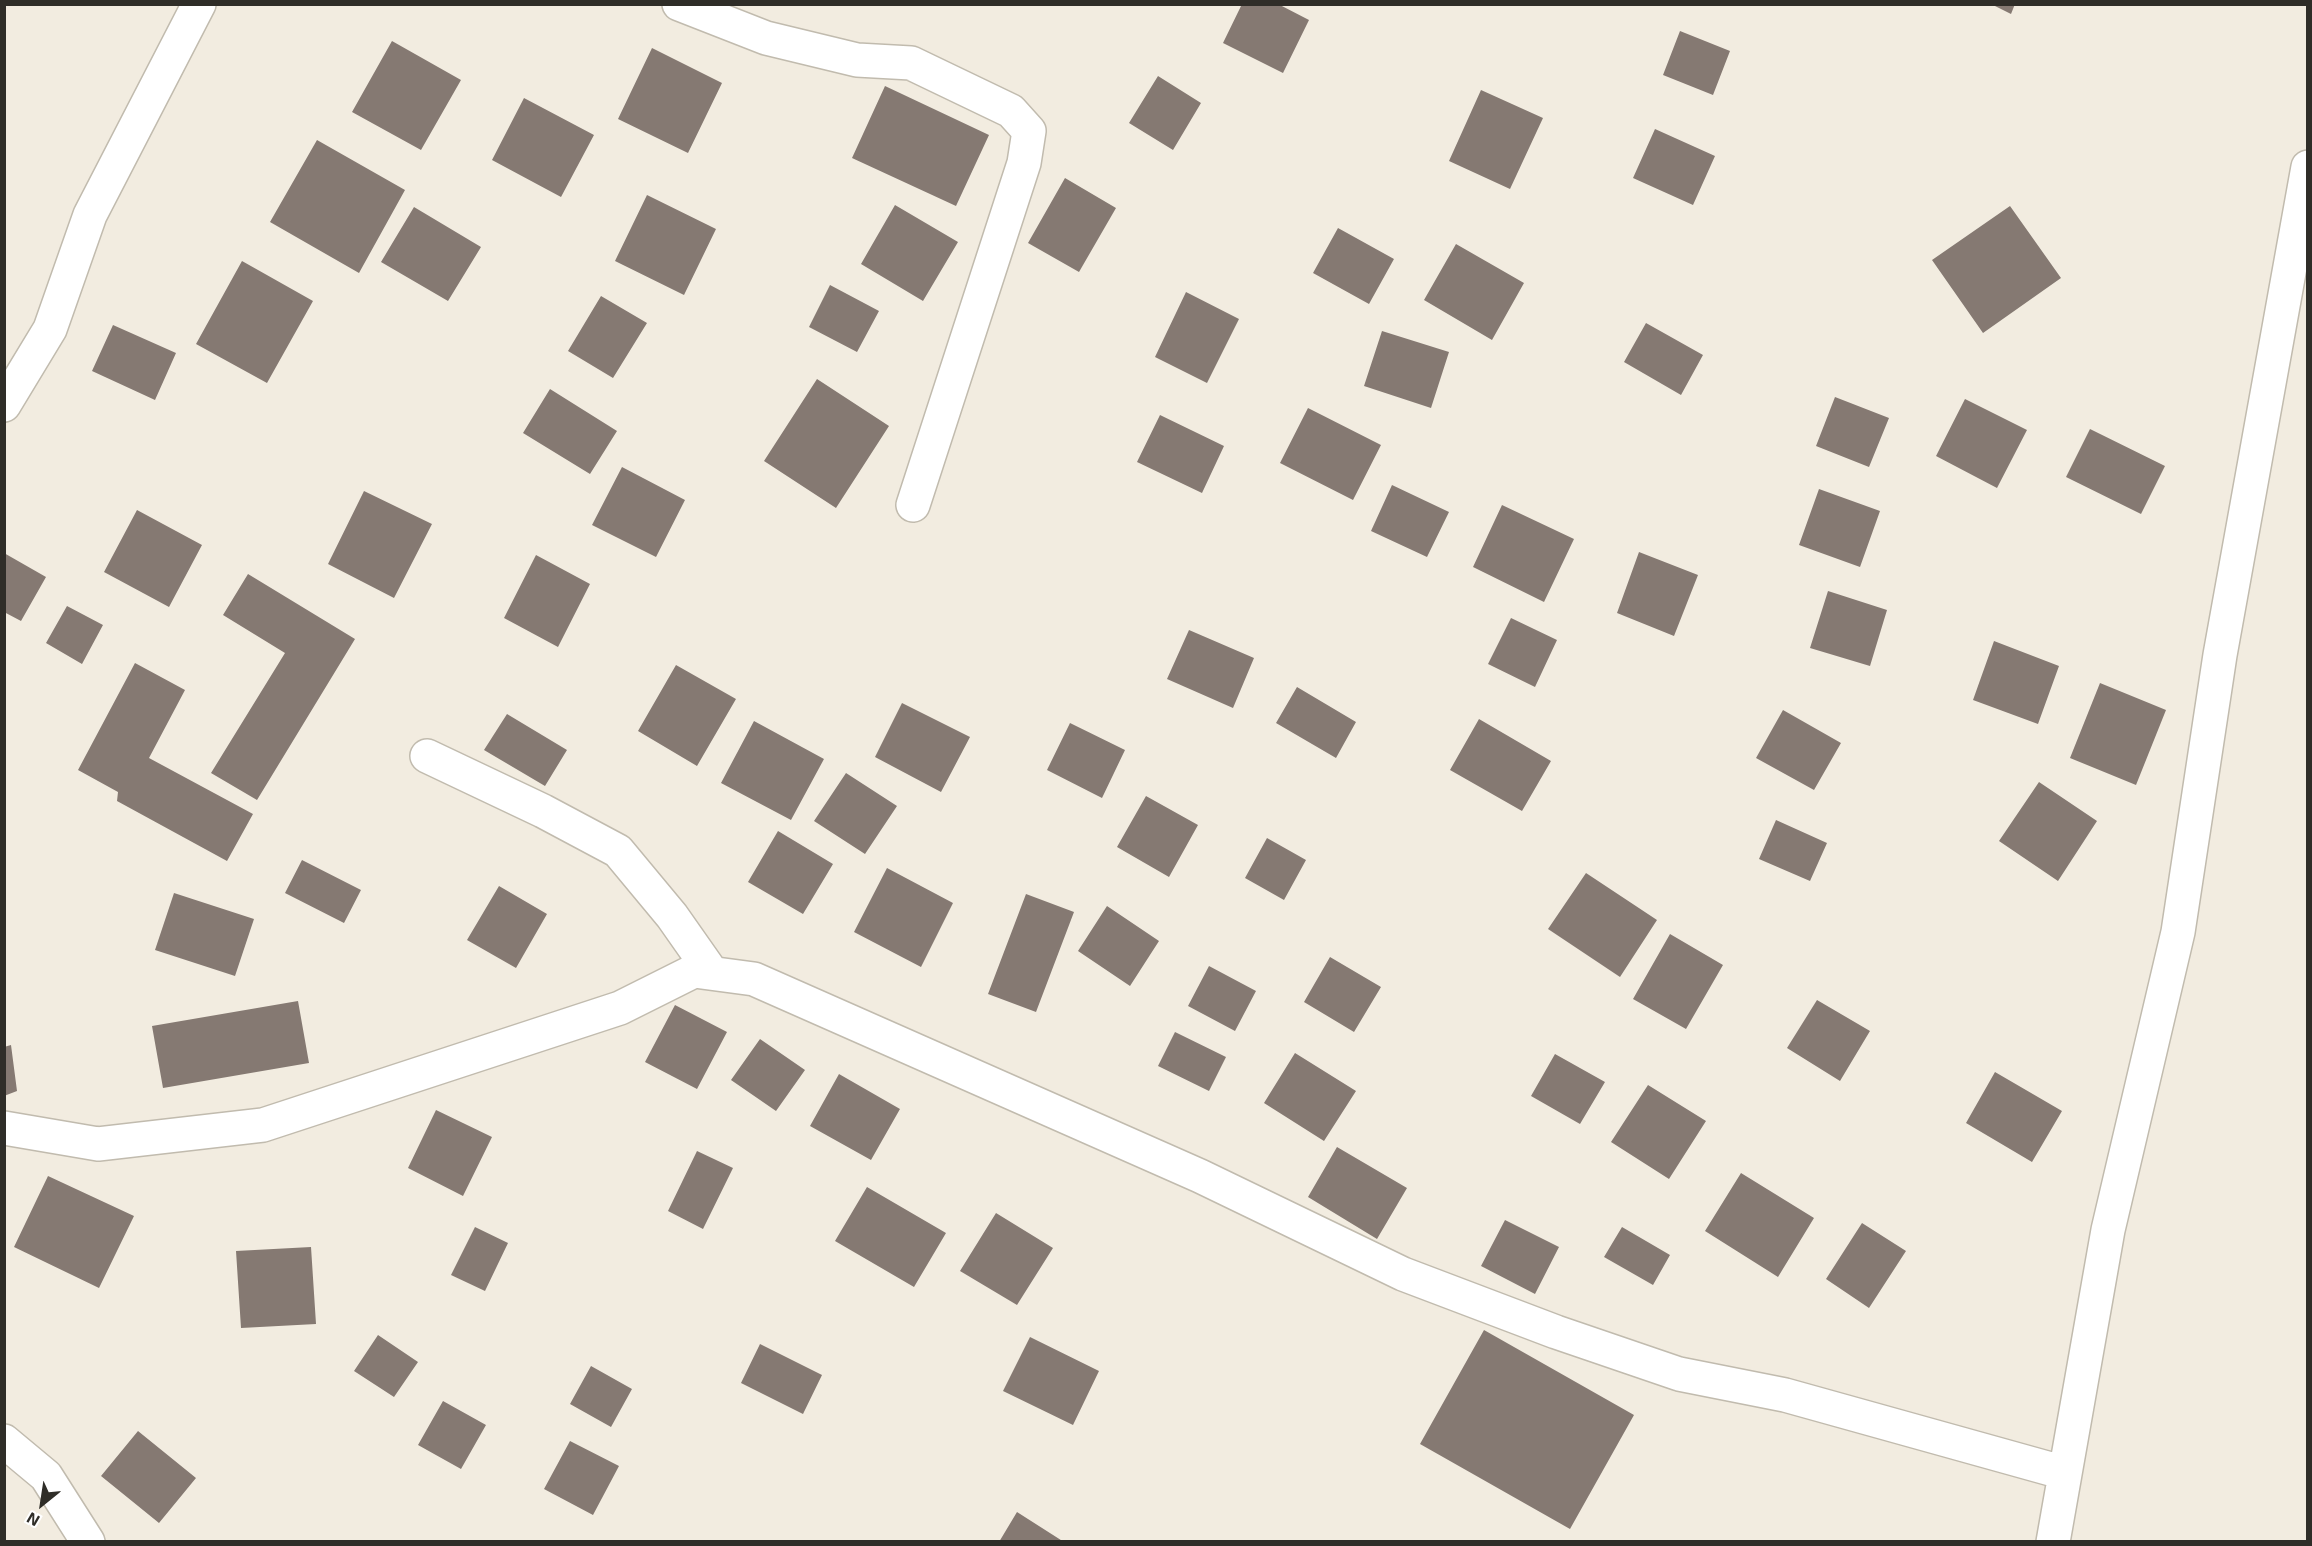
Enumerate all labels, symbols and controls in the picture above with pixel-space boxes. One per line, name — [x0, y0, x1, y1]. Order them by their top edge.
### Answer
north arrow — [12, 1474, 72, 1534]
text: N — [23, 1509, 43, 1531]

